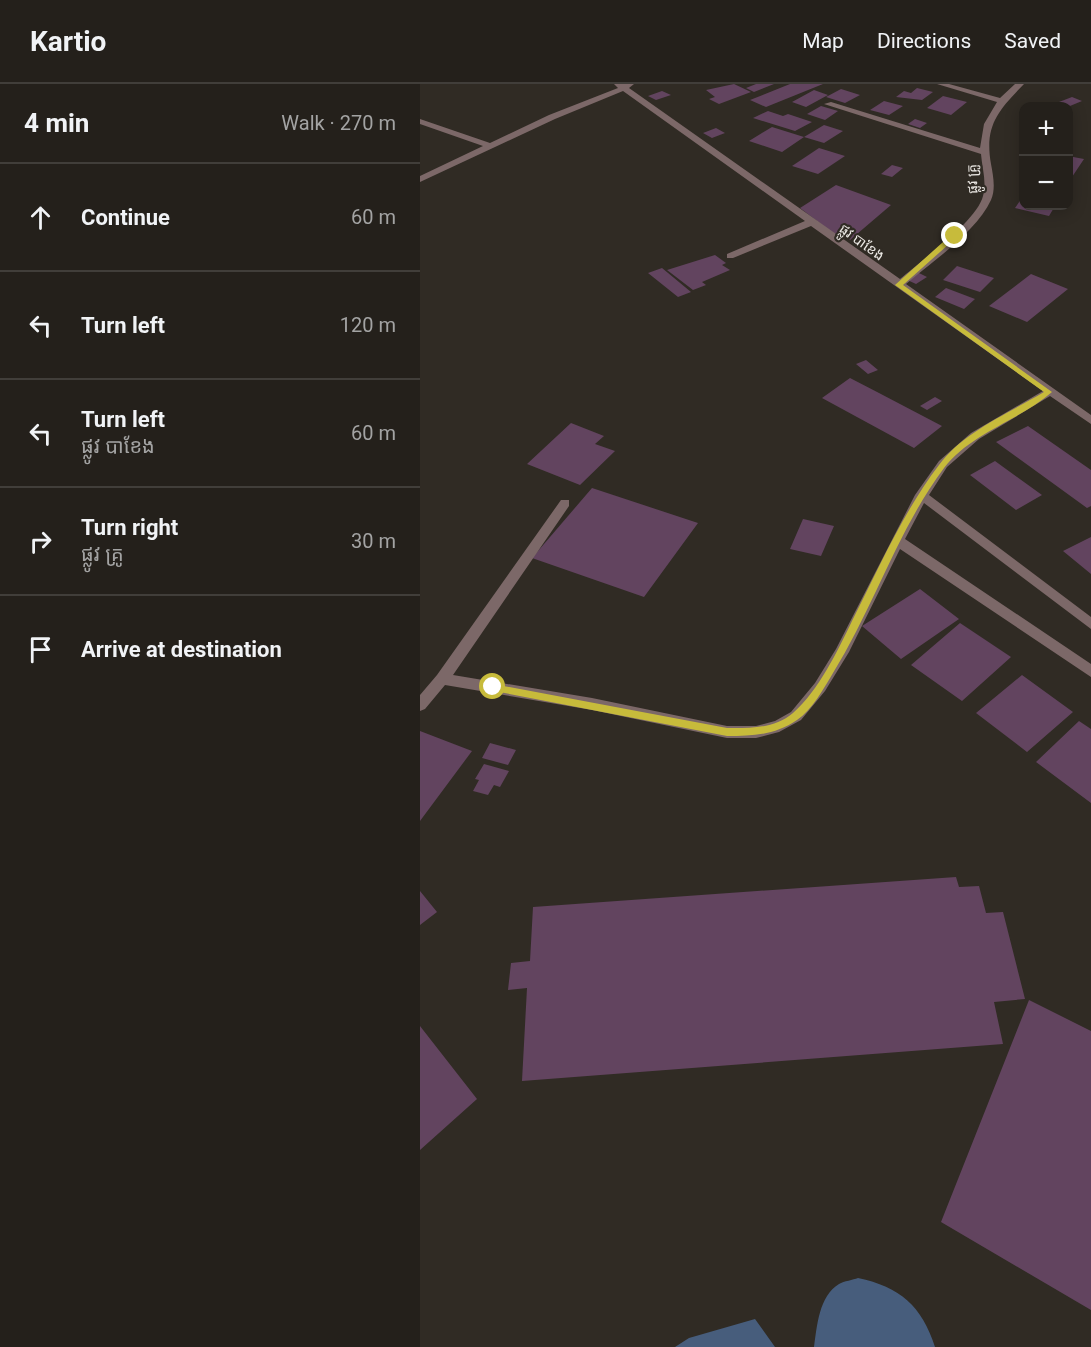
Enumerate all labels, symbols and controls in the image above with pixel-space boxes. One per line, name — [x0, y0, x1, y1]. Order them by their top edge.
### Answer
text: Kartio — [30, 25, 106, 58]
text: Map — [802, 29, 844, 53]
text: Directions — [877, 29, 971, 53]
text: Saved — [1004, 29, 1061, 53]
map controls — [1019, 102, 1073, 210]
button: + — [1019, 102, 1073, 156]
text: 4 min — [24, 108, 89, 138]
text: Walk · 270 m — [281, 111, 396, 135]
button: − — [1019, 156, 1073, 210]
street label: ផ្លូវ គ្រូ — [963, 164, 985, 194]
icon: ahead — [24, 201, 57, 234]
text: Continue — [81, 205, 170, 230]
text: 60 m — [351, 205, 396, 229]
street label: ផ្លូវ បាខែង — [834, 220, 888, 267]
route end — [941, 222, 967, 248]
icon: left — [24, 309, 57, 342]
text: Turn left — [81, 313, 165, 338]
text: 120 m — [340, 313, 396, 337]
text: Turn left — [81, 407, 165, 432]
icon: left — [24, 417, 57, 450]
text: 60 m — [351, 421, 396, 445]
text: ផ្លូវ បាខែង — [81, 434, 155, 458]
text: Turn right — [81, 515, 178, 540]
icon: right — [24, 525, 57, 558]
text: 30 m — [351, 529, 396, 553]
text: ផ្លូវ គ្រូ — [81, 542, 124, 566]
icon: arrive — [24, 633, 57, 666]
text: Arrive at destination — [81, 637, 282, 662]
route start — [479, 673, 505, 699]

